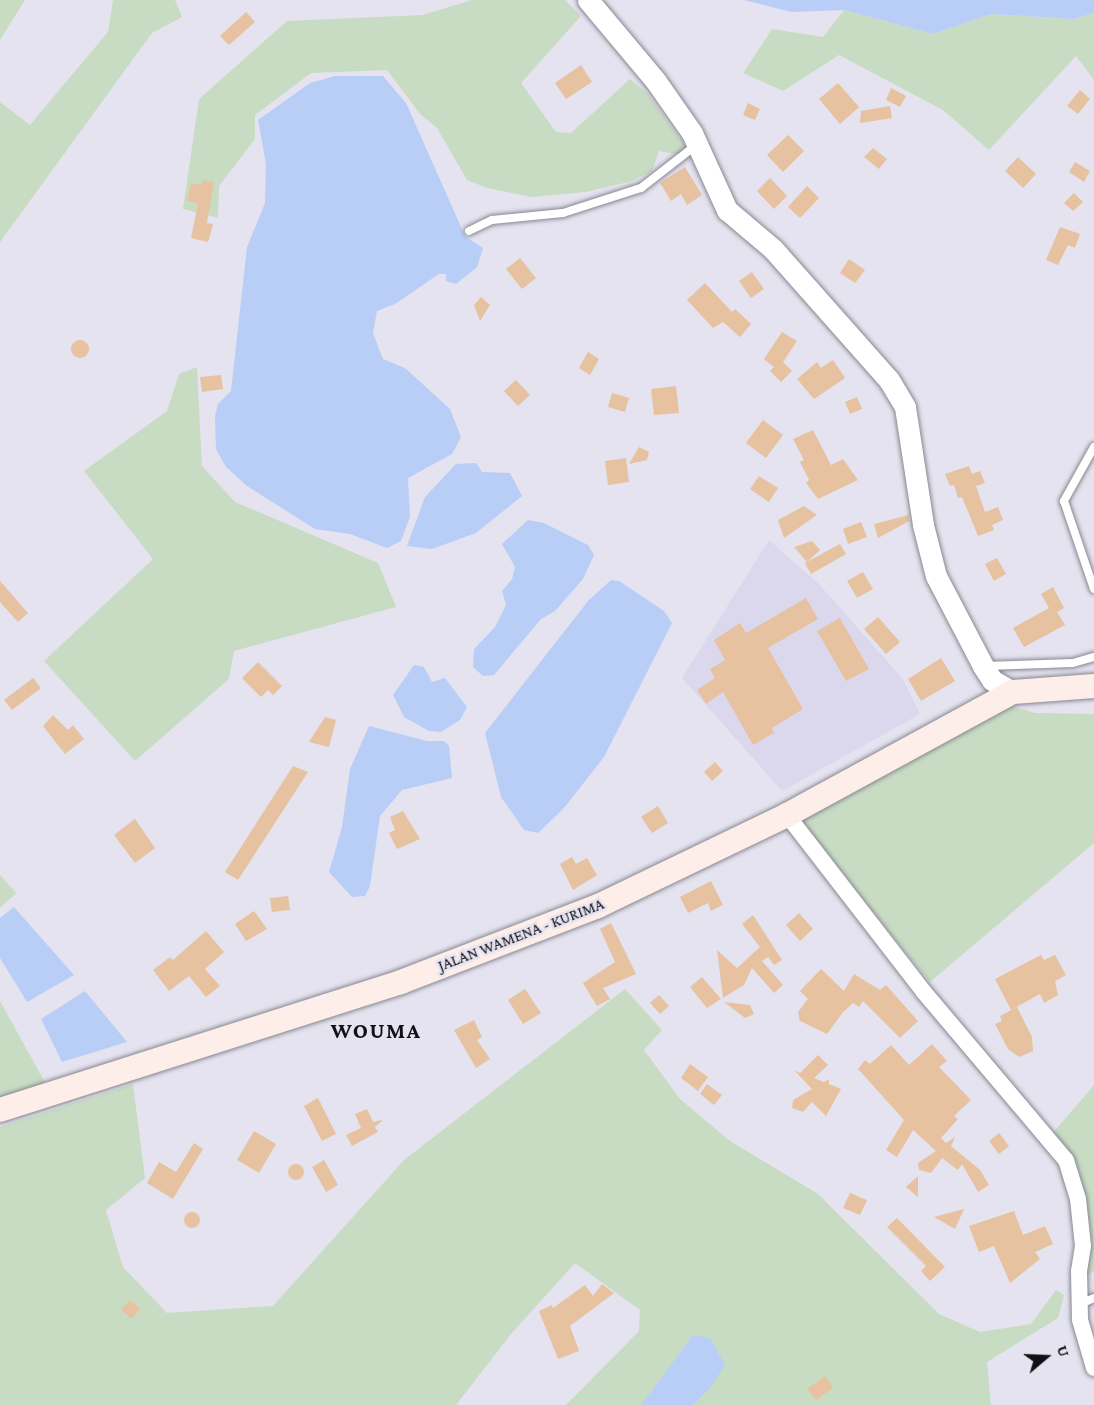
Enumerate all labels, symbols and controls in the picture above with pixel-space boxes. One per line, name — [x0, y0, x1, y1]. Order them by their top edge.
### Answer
street label: JALAN WAMENA - KURIMA — [435, 894, 607, 976]
district label: WOUMA — [331, 1018, 421, 1044]
north arrow — [1016, 1327, 1076, 1387]
text: U — [1054, 1343, 1073, 1359]

